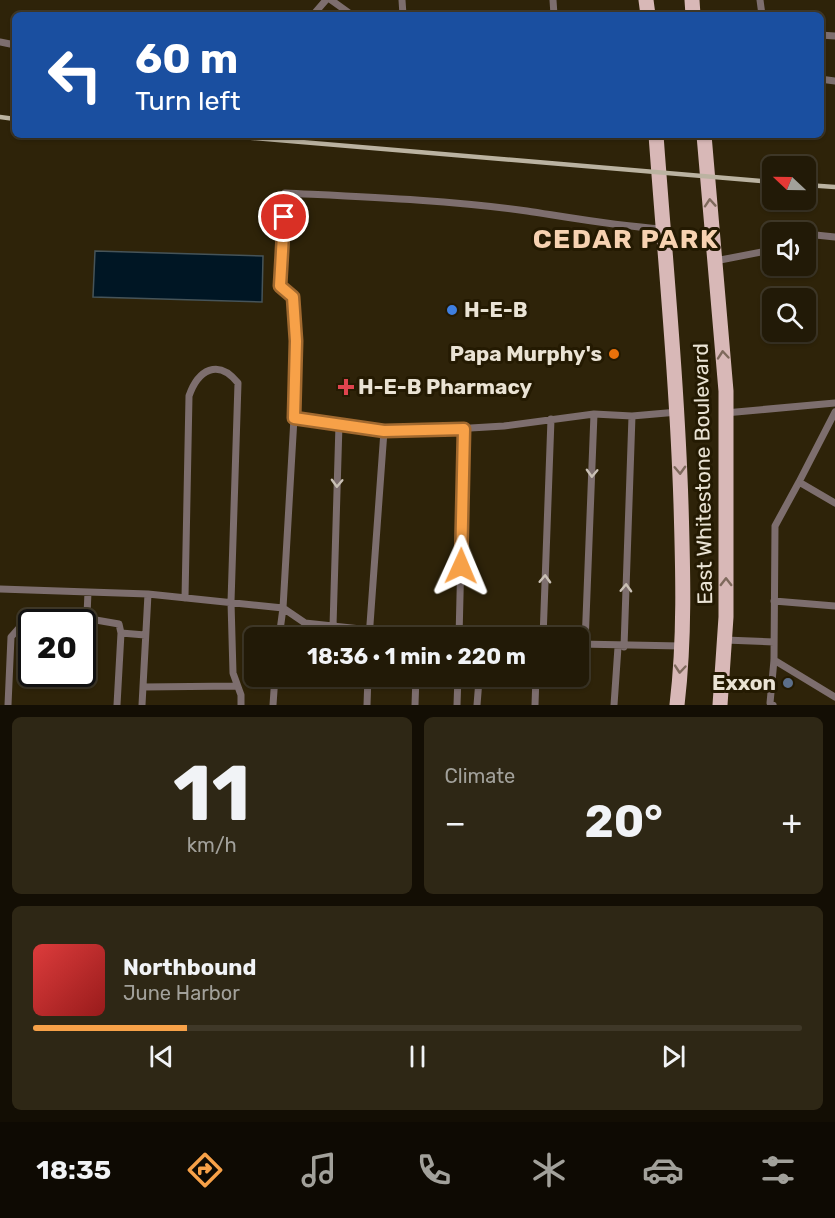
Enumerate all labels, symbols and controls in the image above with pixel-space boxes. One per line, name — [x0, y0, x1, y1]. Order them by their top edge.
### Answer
text: 60 m — [135, 34, 238, 84]
icon: left — [36, 36, 114, 114]
text: Turn left — [135, 85, 240, 117]
north arrow — [762, 156, 816, 210]
map controls — [762, 156, 816, 342]
pin — [258, 191, 309, 242]
one-way arrow — [704, 198, 717, 207]
icon: arrive — [267, 200, 300, 233]
button: sound — [762, 222, 816, 276]
district label: CEDAR PARK — [533, 223, 719, 255]
button: search — [762, 288, 816, 342]
place label: H-E-B — [464, 297, 528, 322]
marker: H-E-B — [445, 303, 459, 317]
place label: Papa Murphy's — [450, 341, 602, 366]
street label: East Whitestone Boulevard — [688, 343, 717, 605]
marker: Papa Murphy's — [607, 347, 621, 361]
one-way arrow — [717, 351, 730, 360]
place label: H-E-B Pharmacy — [358, 374, 532, 399]
marker: H-E-B Pharmacy — [339, 380, 353, 394]
one-way arrow — [673, 466, 686, 475]
one-way arrow — [585, 468, 598, 477]
one-way arrow — [331, 478, 344, 487]
position arrow — [429, 534, 493, 598]
one-way arrow — [539, 575, 552, 584]
one-way arrow — [720, 577, 732, 586]
one-way arrow — [620, 584, 632, 593]
speed limit sign: 20 — [18, 609, 96, 687]
text: 18:36 · 1 min · 220 m — [307, 643, 526, 670]
one-way arrow — [674, 665, 687, 674]
place label: Exxon — [712, 670, 776, 695]
marker: Exxon — [781, 676, 795, 690]
text: 11 — [173, 747, 251, 840]
text: Climate — [445, 764, 515, 788]
text: 20° — [585, 795, 663, 848]
text: − — [445, 803, 466, 842]
text: + — [781, 803, 802, 842]
text: km/h — [187, 833, 237, 857]
text: Northbound — [123, 954, 256, 981]
text: June Harbor — [123, 981, 240, 1005]
icon: previous — [145, 1040, 178, 1073]
icon: pause — [401, 1040, 434, 1073]
icon: next — [657, 1040, 690, 1073]
icon: directions — [184, 1149, 226, 1191]
icon: music — [298, 1149, 340, 1191]
icon: phone — [413, 1149, 455, 1191]
icon: climate — [528, 1149, 570, 1191]
icon: car — [642, 1149, 684, 1191]
icon: filters — [757, 1149, 799, 1191]
text: 18:35 — [36, 1154, 111, 1186]

